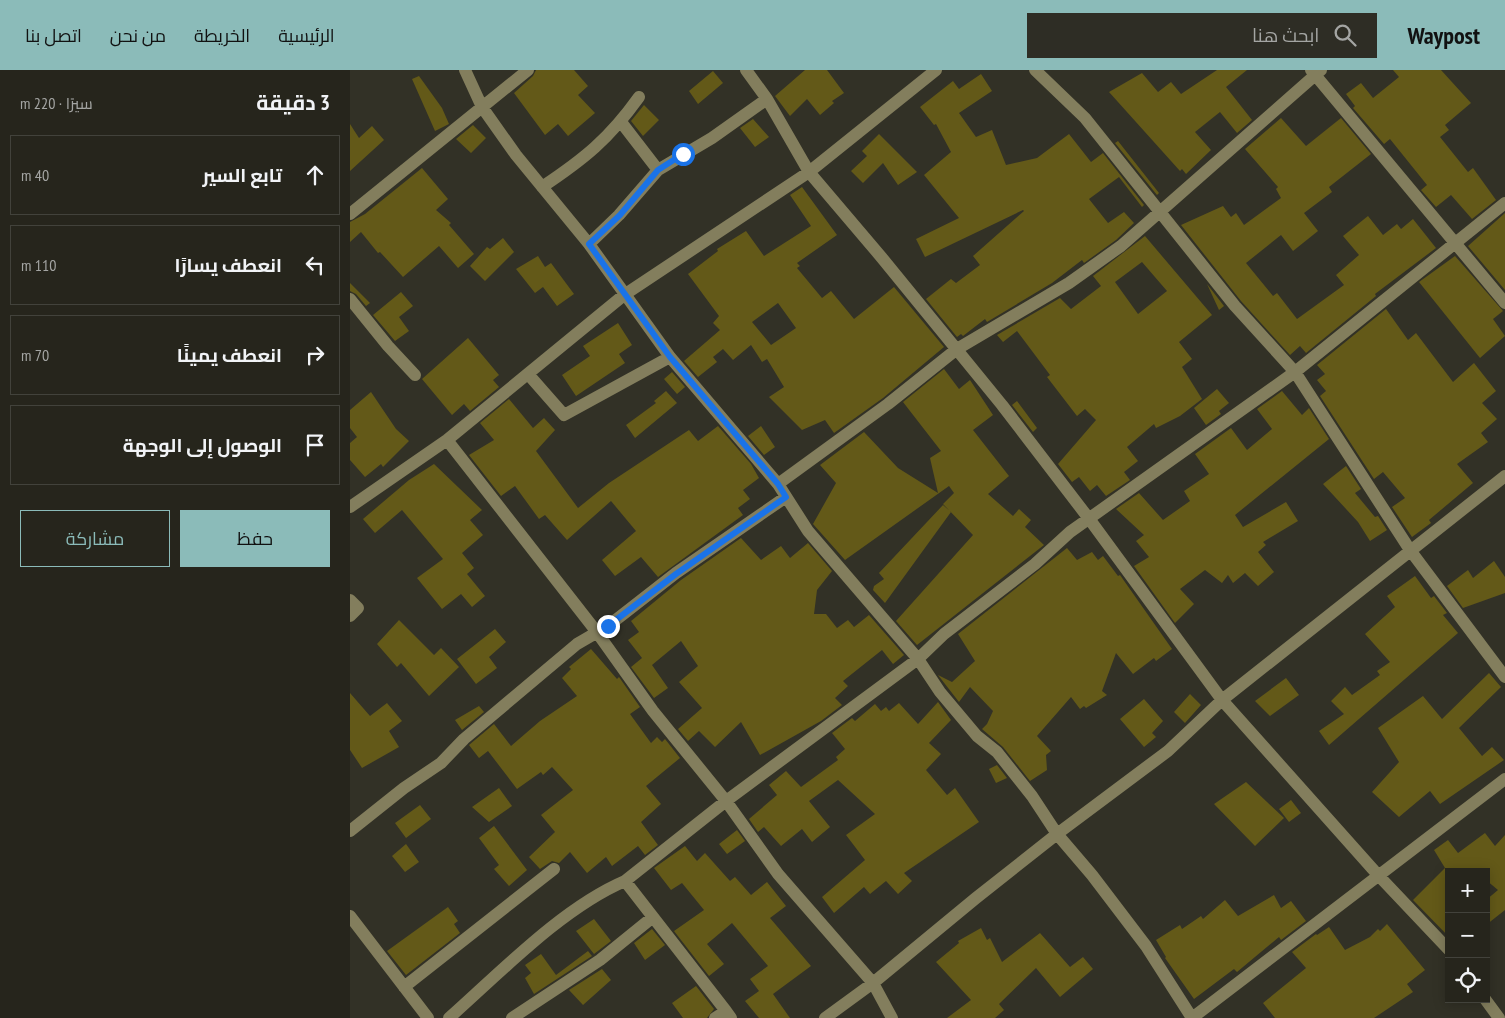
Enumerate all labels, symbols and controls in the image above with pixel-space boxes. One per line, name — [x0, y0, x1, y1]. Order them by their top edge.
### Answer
search box — [1027, 13, 1377, 58]
text: Waypost — [1407, 20, 1480, 51]
icon: search — [1331, 21, 1359, 49]
text: ابحث هنا — [1252, 23, 1319, 47]
text: اتصل بنا — [25, 24, 82, 47]
text: من نحن — [110, 24, 166, 47]
text: الخريطة — [194, 24, 250, 47]
text: الرئيسية — [278, 24, 335, 47]
text: 3 دقيقة — [256, 89, 330, 116]
text: سيرًا · 220 m — [20, 93, 93, 113]
route start — [672, 143, 695, 166]
icon: ahead — [301, 161, 329, 189]
text: تابع السير — [203, 163, 282, 187]
text: 40 m — [21, 165, 49, 185]
icon: left — [301, 251, 329, 279]
text: انعطف يسارًا — [174, 253, 282, 277]
text: 110 m — [21, 255, 56, 275]
icon: right — [301, 341, 329, 369]
text: انعطف يمينًا — [177, 343, 282, 367]
text: 70 m — [21, 345, 49, 365]
icon: arrive — [301, 431, 329, 459]
text: الوصول إلى الوجهة — [123, 433, 282, 457]
button: مشاركة — [20, 510, 170, 567]
button: حفظ — [180, 510, 330, 567]
route end — [597, 615, 620, 638]
map controls — [1445, 868, 1490, 1003]
button: + — [1445, 868, 1490, 913]
button: − — [1445, 913, 1490, 958]
button: locate — [1445, 958, 1490, 1003]

